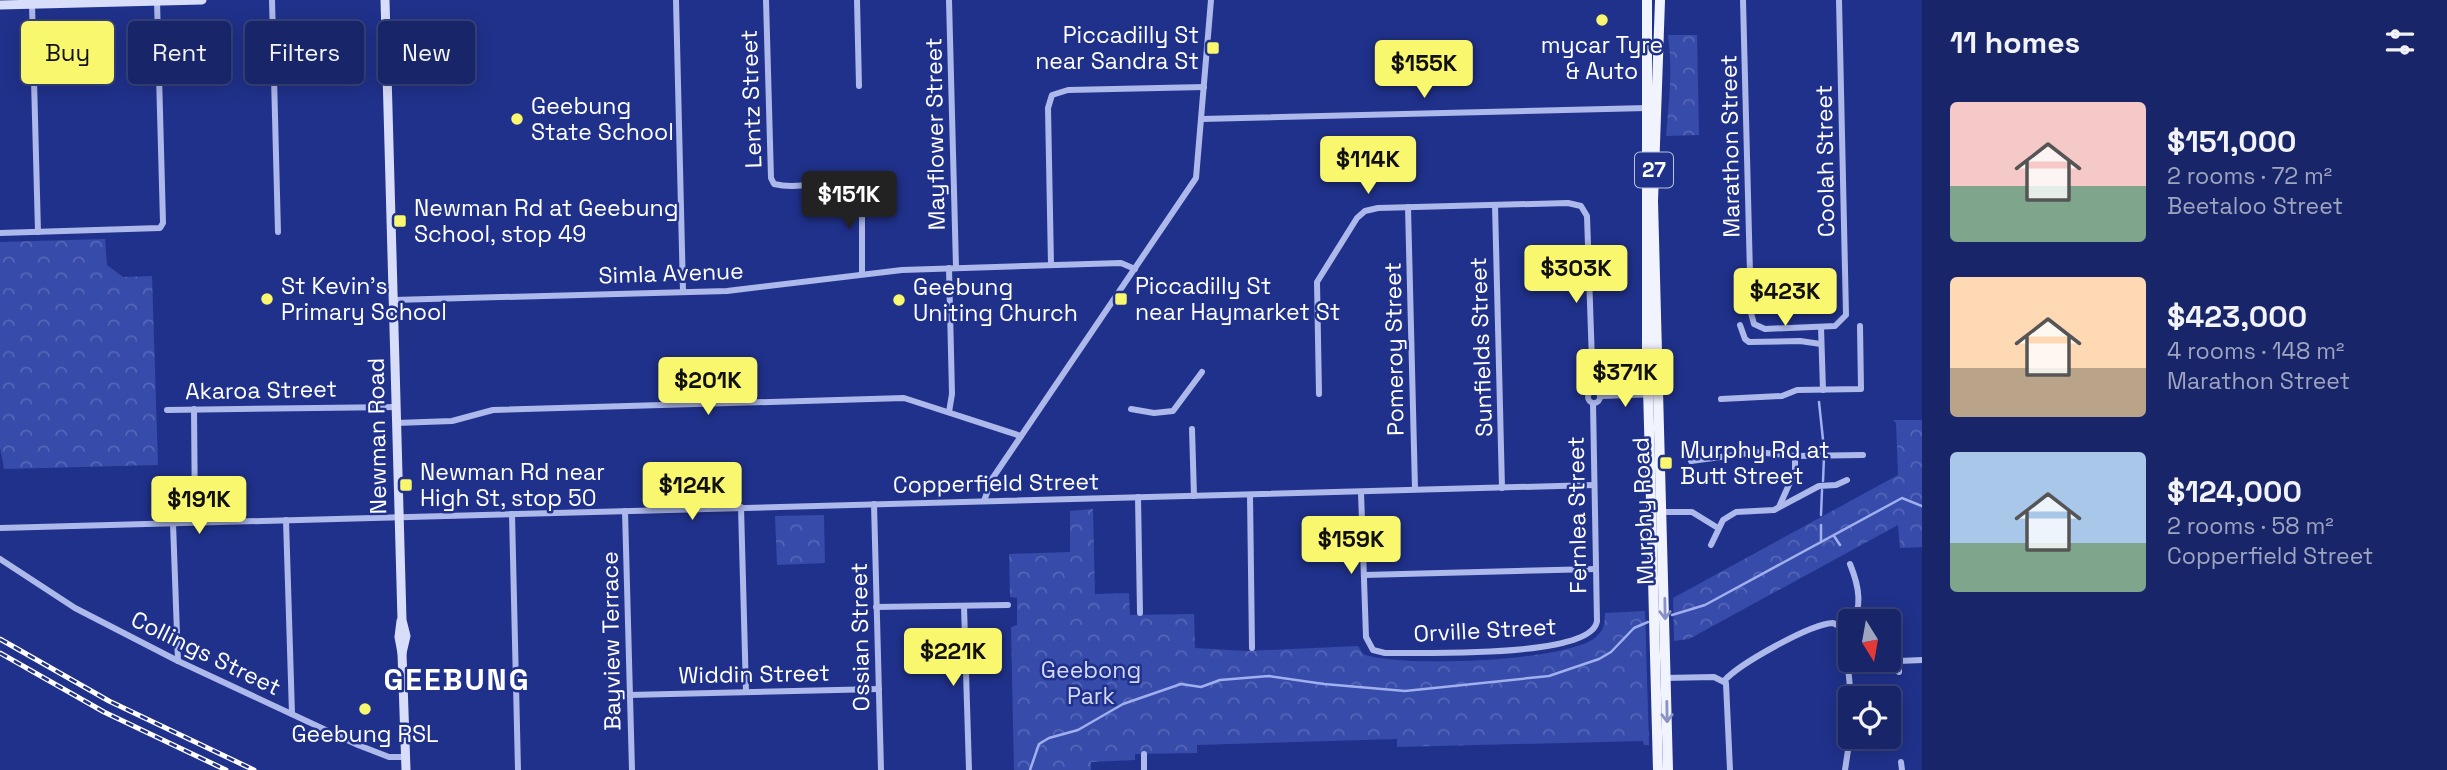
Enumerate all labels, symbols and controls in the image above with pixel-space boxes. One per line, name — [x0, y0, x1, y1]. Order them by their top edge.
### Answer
marker: mycar Tyre & Auto — [1594, 12, 1610, 28]
place label: Piccadilly St near Sandra St — [1035, 20, 1199, 76]
chip: Buy — [21, 21, 114, 84]
chip: Rent — [128, 21, 231, 84]
chip: Filters — [245, 21, 364, 84]
chip: New — [378, 21, 475, 84]
text: 11 homes — [1950, 23, 2080, 62]
icon: filters — [2381, 23, 2419, 61]
street label: Lentz Street — [734, 29, 768, 169]
place label: mycar Tyre & Auto — [1541, 30, 1663, 86]
street label: Mayflower Street — [918, 37, 952, 231]
marker: Piccadilly St near Sandra St — [1205, 40, 1221, 56]
pin: $155K — [1375, 41, 1473, 100]
text: $155K — [1391, 48, 1457, 78]
street label: Marathon Street — [1713, 54, 1747, 238]
street label: Coolah Street — [1809, 85, 1841, 237]
place label: Geebung State School — [531, 91, 674, 147]
marker: Geebung State School — [509, 111, 525, 127]
text: $151,000 — [2167, 122, 2297, 161]
icon: home — [2006, 130, 2090, 214]
pin: $114K — [1319, 136, 1417, 196]
text: $114K — [1336, 144, 1400, 174]
road number: 27 — [1635, 152, 1673, 188]
text: 2 rooms · 72 m² — [2167, 161, 2332, 191]
pin: $151K — [800, 172, 898, 231]
text: $151K — [818, 179, 880, 209]
text: Beetaloo Street — [2167, 191, 2343, 221]
place label: Newman Rd at Geebung School, stop 49 — [414, 193, 679, 249]
marker: Newman Rd at Geebung School, stop 49 — [392, 213, 408, 229]
pin: $303K — [1527, 246, 1625, 305]
text: $303K — [1540, 253, 1612, 283]
street label: Simla Avenue — [598, 255, 744, 291]
street label: Sunfields Street — [1463, 257, 1499, 437]
street label: Pomeroy Street — [1377, 262, 1411, 436]
pin: $423K — [1736, 268, 1834, 328]
place label: St Kevin's Primary School — [281, 271, 447, 327]
place label: Piccadilly St near Haymarket St — [1135, 271, 1340, 327]
place label: Geebung Uniting Church — [913, 272, 1078, 328]
text: $423K — [1750, 276, 1820, 306]
marker: St Kevin's Primary School — [259, 291, 275, 307]
marker: Piccadilly St near Haymarket St — [1113, 291, 1129, 307]
marker: Geebung Uniting Church — [891, 292, 907, 308]
text: $423,000 — [2167, 297, 2307, 336]
icon: home — [2006, 305, 2090, 389]
text: 4 rooms · 148 m² — [2167, 336, 2344, 366]
pin: $371K — [1576, 350, 1674, 409]
street label: Newman Road — [361, 357, 393, 515]
text: $371K — [1592, 357, 1658, 387]
pin: $201K — [659, 358, 757, 417]
text: $201K — [674, 365, 742, 395]
text: Marathon Street — [2167, 366, 2350, 396]
street label: Akaroa Street — [185, 374, 337, 406]
place label: Murphy Rd at Butt Street — [1680, 435, 1830, 491]
street label: Fernlea Street — [1561, 436, 1593, 594]
street label: Murphy Road — [1625, 437, 1661, 585]
marker: Murphy Rd at Butt Street — [1658, 455, 1674, 471]
place label: Newman Rd near High St, stop 50 — [420, 457, 605, 513]
pin: $124K — [643, 462, 741, 522]
street label: Copperfield Street — [893, 466, 1099, 500]
text: $124K — [659, 470, 725, 500]
text: $124,000 — [2167, 472, 2302, 511]
pin: $191K — [150, 476, 248, 536]
marker: Newman Rd near High St, stop 50 — [398, 477, 414, 493]
icon: home — [2006, 480, 2090, 564]
text: $191K — [167, 484, 231, 514]
text: 2 rooms · 58 m² — [2167, 511, 2334, 541]
pin: $159K — [1302, 516, 1400, 576]
text: $159K — [1318, 524, 1384, 554]
text: Copperfield Street — [2167, 541, 2373, 571]
street label: Bayview Terrace — [594, 551, 628, 731]
street label: Ossian Street — [844, 562, 876, 712]
one-way arrow — [1658, 598, 1672, 621]
street label: Collings Street — [126, 604, 286, 702]
north arrow — [1838, 609, 1900, 672]
map controls — [1838, 609, 1901, 749]
street label: Orville Street — [1413, 611, 1557, 649]
pin: $221K — [904, 628, 1002, 688]
text: $221K — [920, 636, 986, 666]
park label: Geebong Park — [1041, 655, 1141, 711]
street label: Widdin Street — [678, 658, 830, 690]
district label: GEEBUNG — [383, 660, 531, 699]
button: locate — [1838, 686, 1901, 749]
one-way arrow — [1660, 700, 1674, 723]
marker: Geebung RSL — [357, 701, 373, 717]
place label: Geebung RSL — [291, 719, 439, 749]

